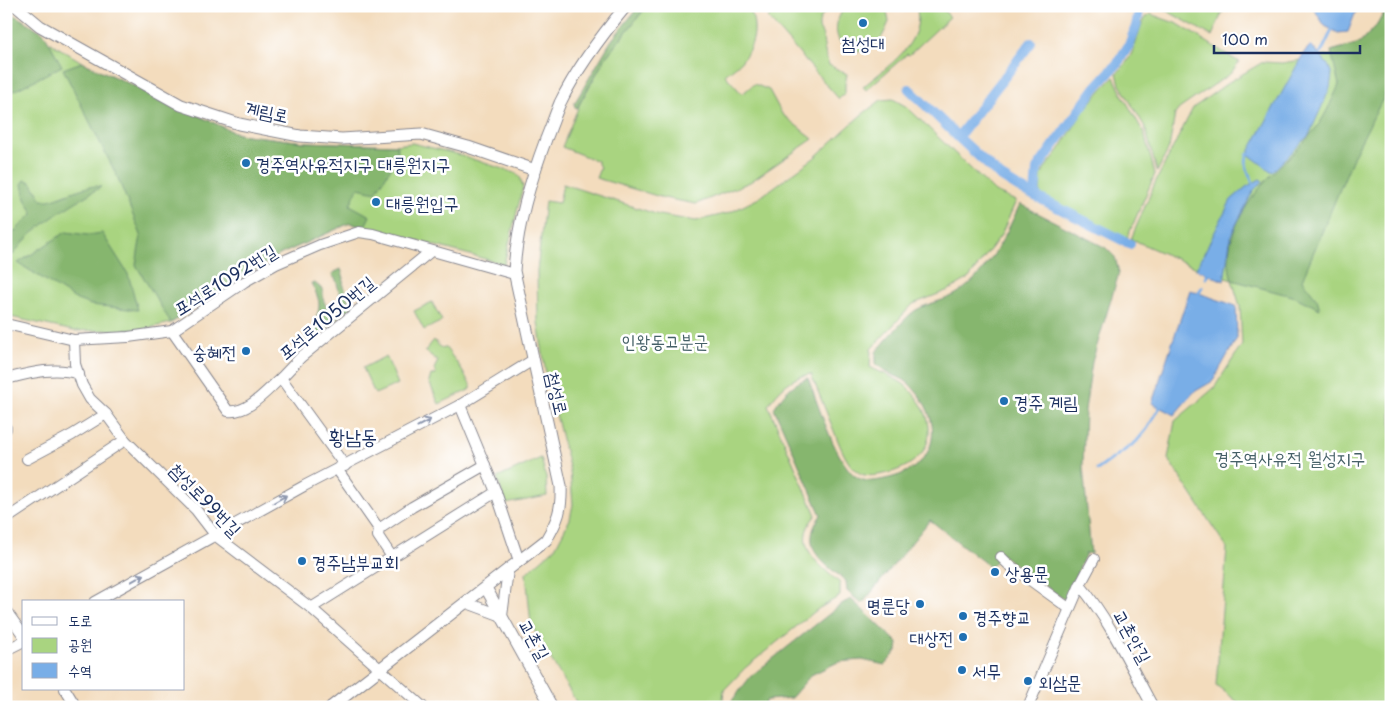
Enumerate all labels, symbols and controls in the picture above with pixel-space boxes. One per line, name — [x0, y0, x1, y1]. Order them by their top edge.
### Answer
marker: 첨성대 — [857, 17, 869, 29]
scale bar — [1214, 22, 1361, 54]
text: 100 m — [1222, 27, 1268, 50]
place label: 첨성대 — [841, 29, 885, 56]
street label: 계림로 — [243, 93, 291, 129]
place label: 경주역사유적지구 대릉원지구 — [256, 150, 450, 177]
marker: 경주역사유적지구 대릉원지구 — [240, 157, 252, 169]
place label: 대릉원입구 — [386, 189, 458, 216]
marker: 대릉원입구 — [370, 196, 382, 208]
street label: 포석로1092번길 — [168, 236, 282, 321]
street label: 포석로1050번길 — [272, 268, 380, 365]
park label: 인왕동고분군 — [622, 327, 708, 354]
place label: 숭혜전 — [193, 338, 236, 365]
marker: 숭혜전 — [240, 345, 252, 357]
street label: 첨성로 — [540, 369, 576, 417]
place label: 경주 계림 — [1014, 388, 1078, 415]
marker: 경주 계림 — [998, 395, 1010, 407]
one-way arrow — [416, 418, 431, 428]
district label: 황남동 — [329, 421, 377, 451]
park label: 경주역사유적 월성지구 — [1215, 444, 1365, 471]
street label: 첨성로99번길 — [164, 456, 249, 542]
one-way arrow — [273, 494, 287, 504]
place label: 경주남부교회 — [312, 548, 399, 575]
marker: 경주남부교회 — [296, 555, 308, 567]
place label: 상용문 — [1005, 559, 1048, 586]
marker: 상용문 — [989, 566, 1001, 578]
one-way arrow — [131, 573, 145, 583]
place label: 명룬당 — [867, 591, 911, 618]
marker: 명룬당 — [914, 598, 926, 610]
legend — [22, 600, 185, 690]
place label: 경주향교 — [973, 603, 1031, 630]
street label: 교촌안길 — [1107, 604, 1159, 668]
text: 도로 — [68, 608, 92, 631]
marker: 경주향교 — [957, 610, 969, 622]
street label: 교촌길 — [513, 613, 558, 665]
place label: 대상전 — [910, 624, 953, 651]
marker: 대상전 — [957, 631, 969, 643]
text: 공원 — [68, 632, 92, 655]
place label: 서무 — [972, 657, 1001, 684]
text: 수역 — [68, 658, 92, 681]
marker: 서무 — [956, 664, 968, 676]
place label: 외삼문 — [1038, 668, 1081, 695]
marker: 외삼문 — [1022, 675, 1034, 687]

